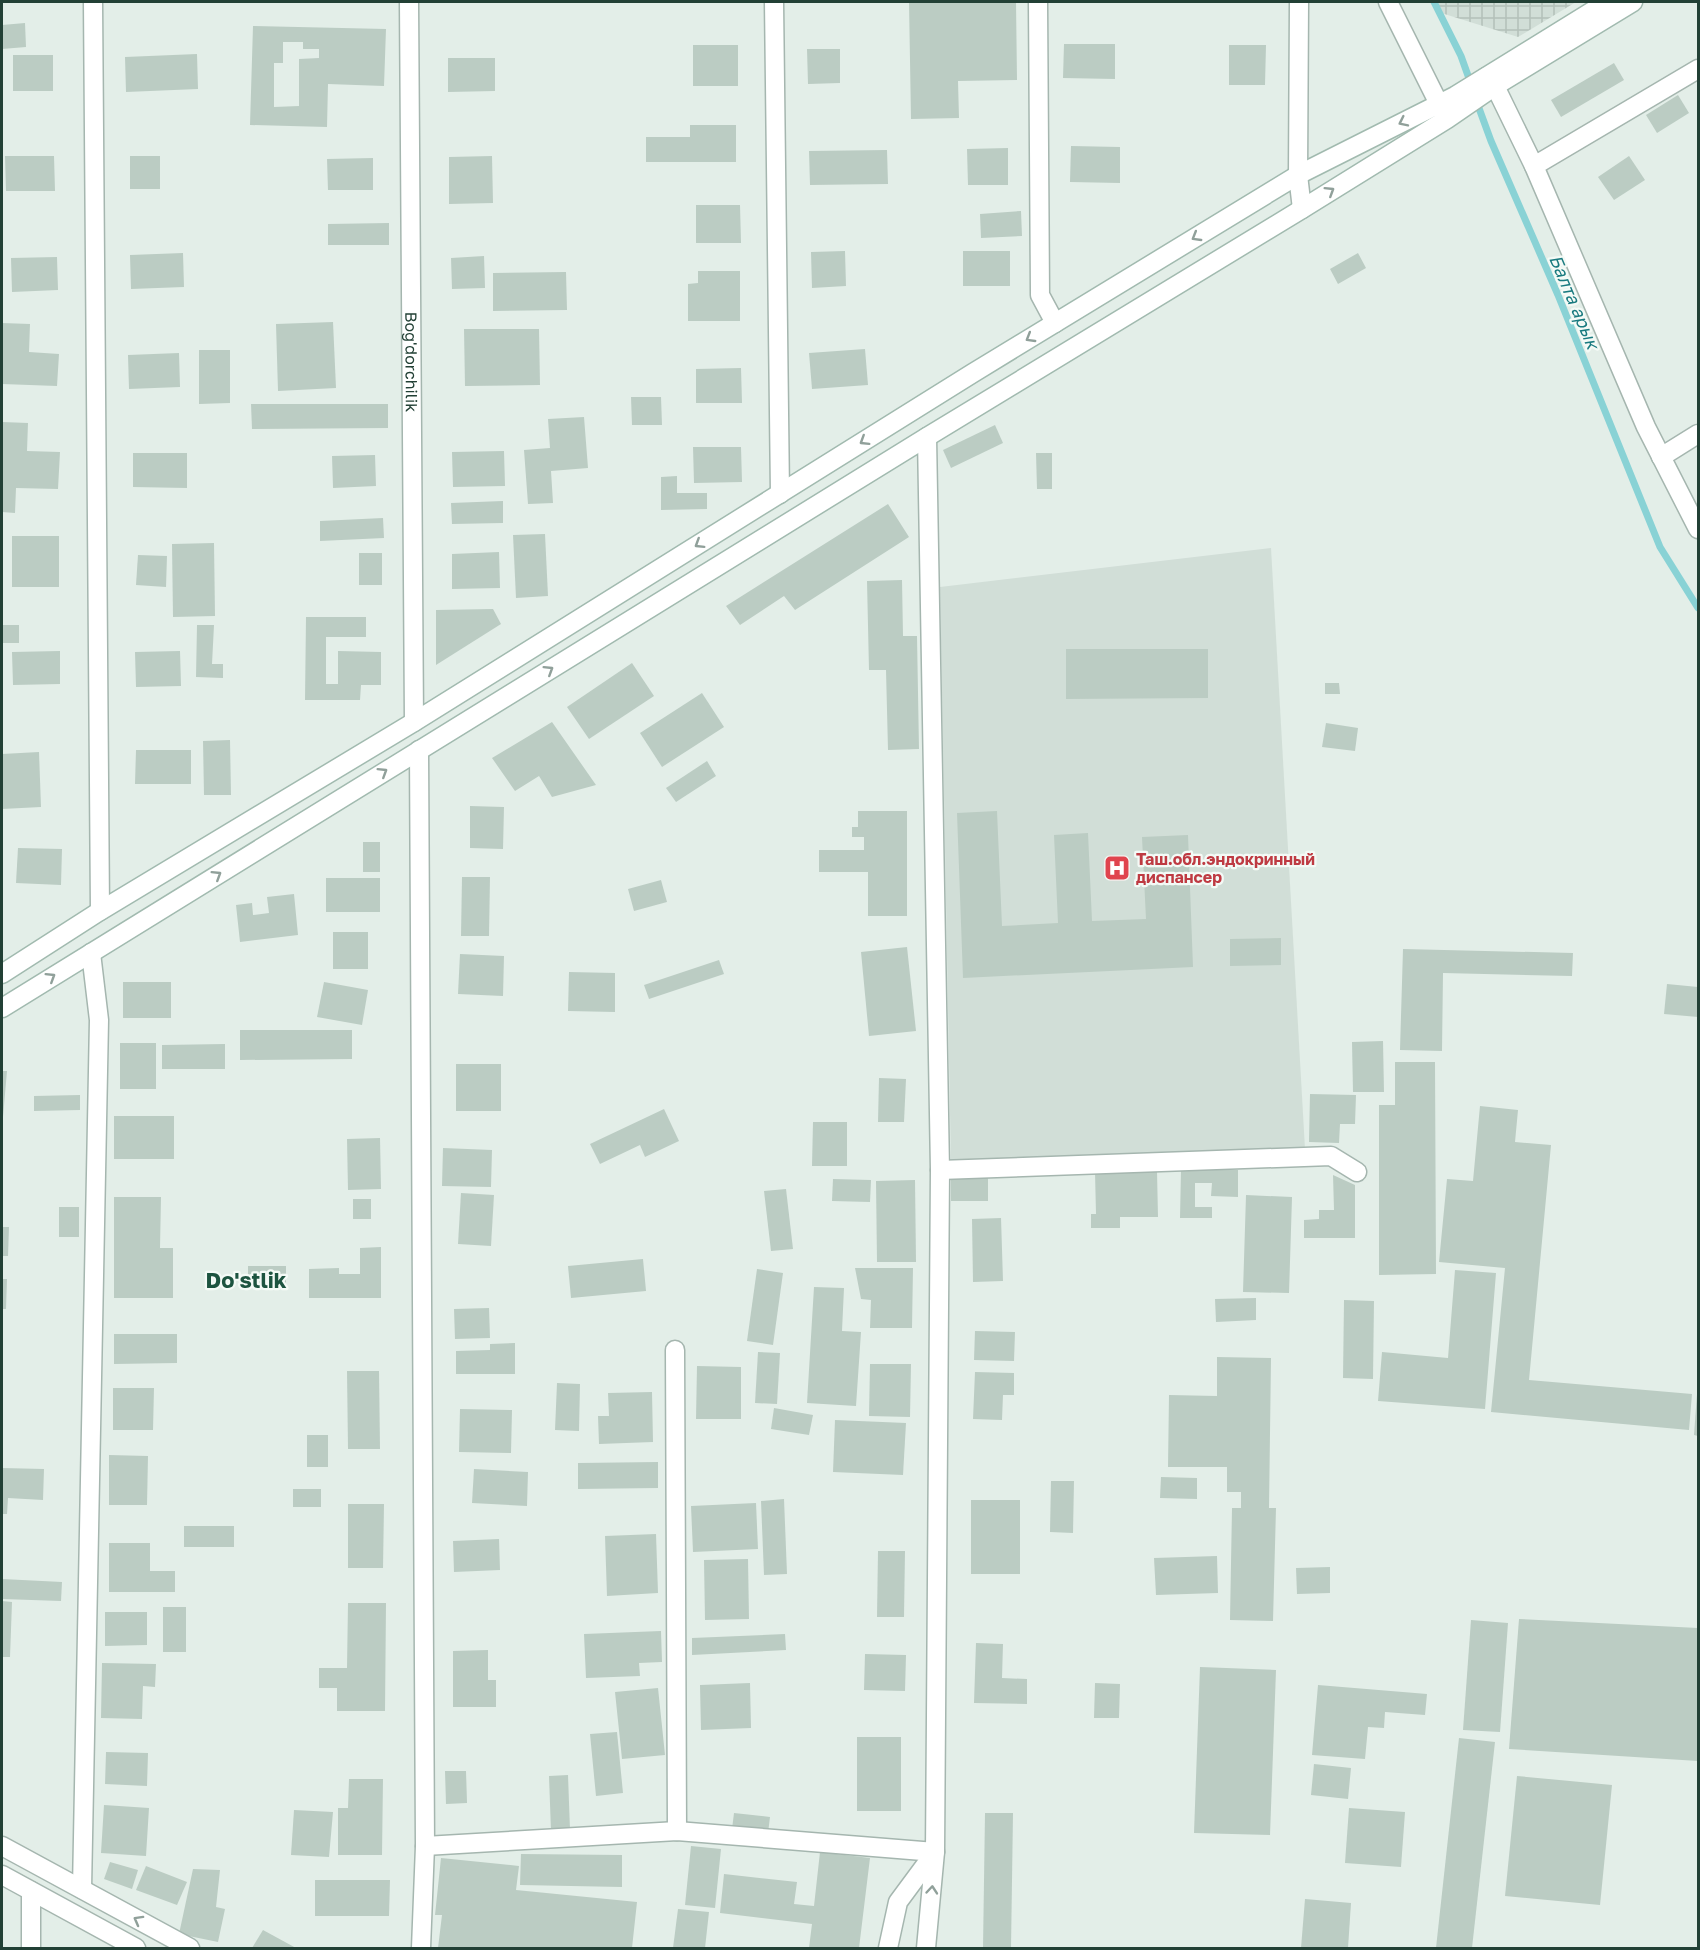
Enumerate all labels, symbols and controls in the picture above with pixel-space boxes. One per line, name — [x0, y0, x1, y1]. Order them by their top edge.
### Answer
one-way arrow — [1398, 115, 1409, 127]
one-way arrow — [1324, 187, 1334, 199]
one-way arrow — [1192, 229, 1202, 241]
water label: Балта арык — [1545, 251, 1606, 355]
street label: Bog'dorchilik — [401, 312, 422, 412]
one-way arrow — [1026, 331, 1036, 343]
one-way arrow — [860, 433, 870, 445]
one-way arrow — [694, 537, 705, 548]
one-way arrow — [543, 665, 553, 677]
one-way arrow — [377, 768, 387, 780]
place label: Таш.обл.эндокринный диспансер — [1136, 849, 1315, 887]
hospital icon: Таш.обл.эндокринный диспансер — [1102, 853, 1132, 883]
one-way arrow — [211, 870, 221, 882]
one-way arrow — [45, 973, 55, 985]
district label: Do'stlik — [205, 1266, 287, 1293]
one-way arrow — [925, 1886, 938, 1895]
one-way arrow — [134, 1916, 144, 1927]

